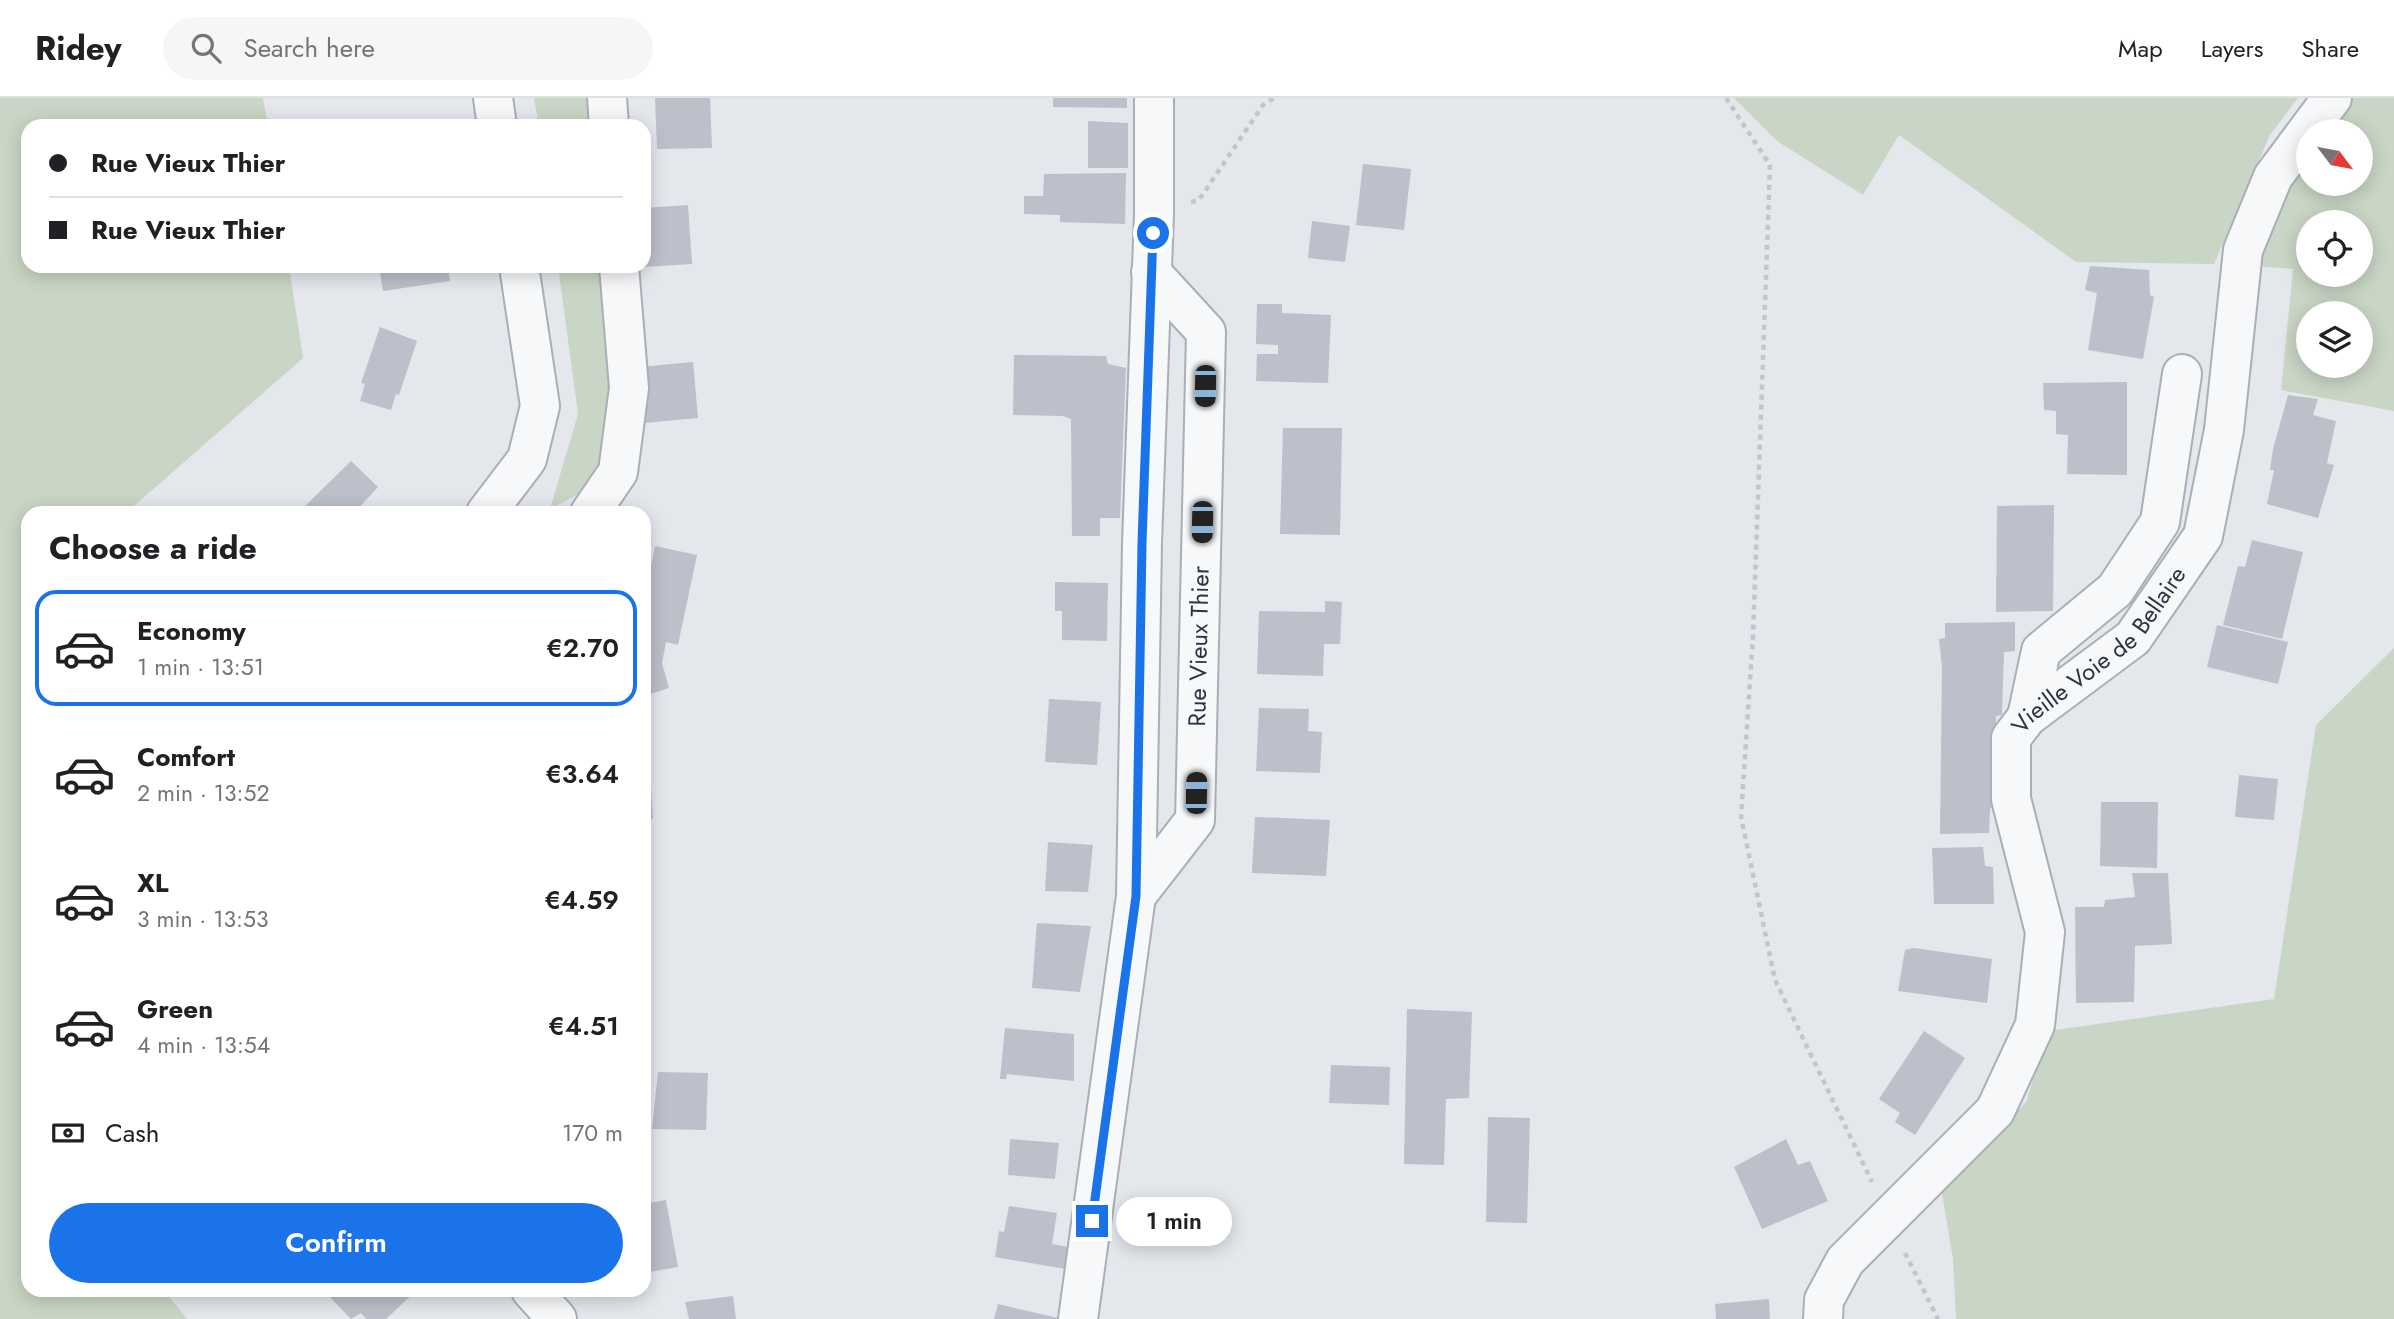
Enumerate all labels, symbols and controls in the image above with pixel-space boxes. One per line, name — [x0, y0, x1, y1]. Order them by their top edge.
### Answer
search box — [163, 17, 653, 80]
text: Ridey — [35, 25, 121, 72]
icon: search — [187, 29, 225, 67]
text: Search here — [243, 29, 375, 67]
text: Map — [2118, 31, 2163, 66]
text: Layers — [2201, 31, 2263, 66]
text: Share — [2301, 31, 2359, 66]
north arrow — [2296, 119, 2373, 196]
map controls — [2296, 119, 2373, 378]
text: Rue Vieux Thier — [91, 144, 285, 182]
button: locate — [2296, 210, 2373, 287]
text: Rue Vieux Thier — [91, 211, 285, 249]
route start — [1137, 217, 1169, 249]
button: layers — [2296, 301, 2373, 378]
car — [1195, 365, 1216, 407]
car — [1192, 501, 1213, 543]
text: Choose a ride — [49, 525, 257, 571]
street label: Vieille Voie de Bellaire — [2003, 559, 2194, 741]
street label: Rue Vieux Thier — [1179, 565, 1218, 727]
text: Economy — [137, 612, 246, 650]
icon: car — [53, 617, 116, 680]
text: €2.70 — [546, 629, 619, 667]
text: 1 min · 13:51 — [137, 650, 264, 684]
text: Comfort — [137, 738, 235, 776]
icon: car — [53, 743, 116, 806]
text: €3.64 — [545, 755, 619, 793]
car — [1186, 772, 1207, 814]
text: 2 min · 13:52 — [137, 776, 270, 810]
text: XL — [137, 864, 169, 902]
icon: car — [53, 869, 116, 932]
text: €4.59 — [544, 881, 619, 919]
text: 3 min · 13:53 — [137, 902, 269, 936]
text: Green — [137, 990, 213, 1028]
icon: car — [53, 995, 116, 1058]
text: €4.51 — [548, 1007, 619, 1045]
text: 4 min · 13:54 — [137, 1028, 270, 1062]
icon: cash — [49, 1114, 87, 1152]
text: Cash — [105, 1114, 159, 1152]
text: 170 m — [562, 1116, 623, 1150]
callout: 1 min — [1116, 1196, 1232, 1246]
button: Confirm — [49, 1203, 623, 1283]
text: 1 min — [1146, 1204, 1202, 1238]
route end — [1076, 1205, 1108, 1237]

